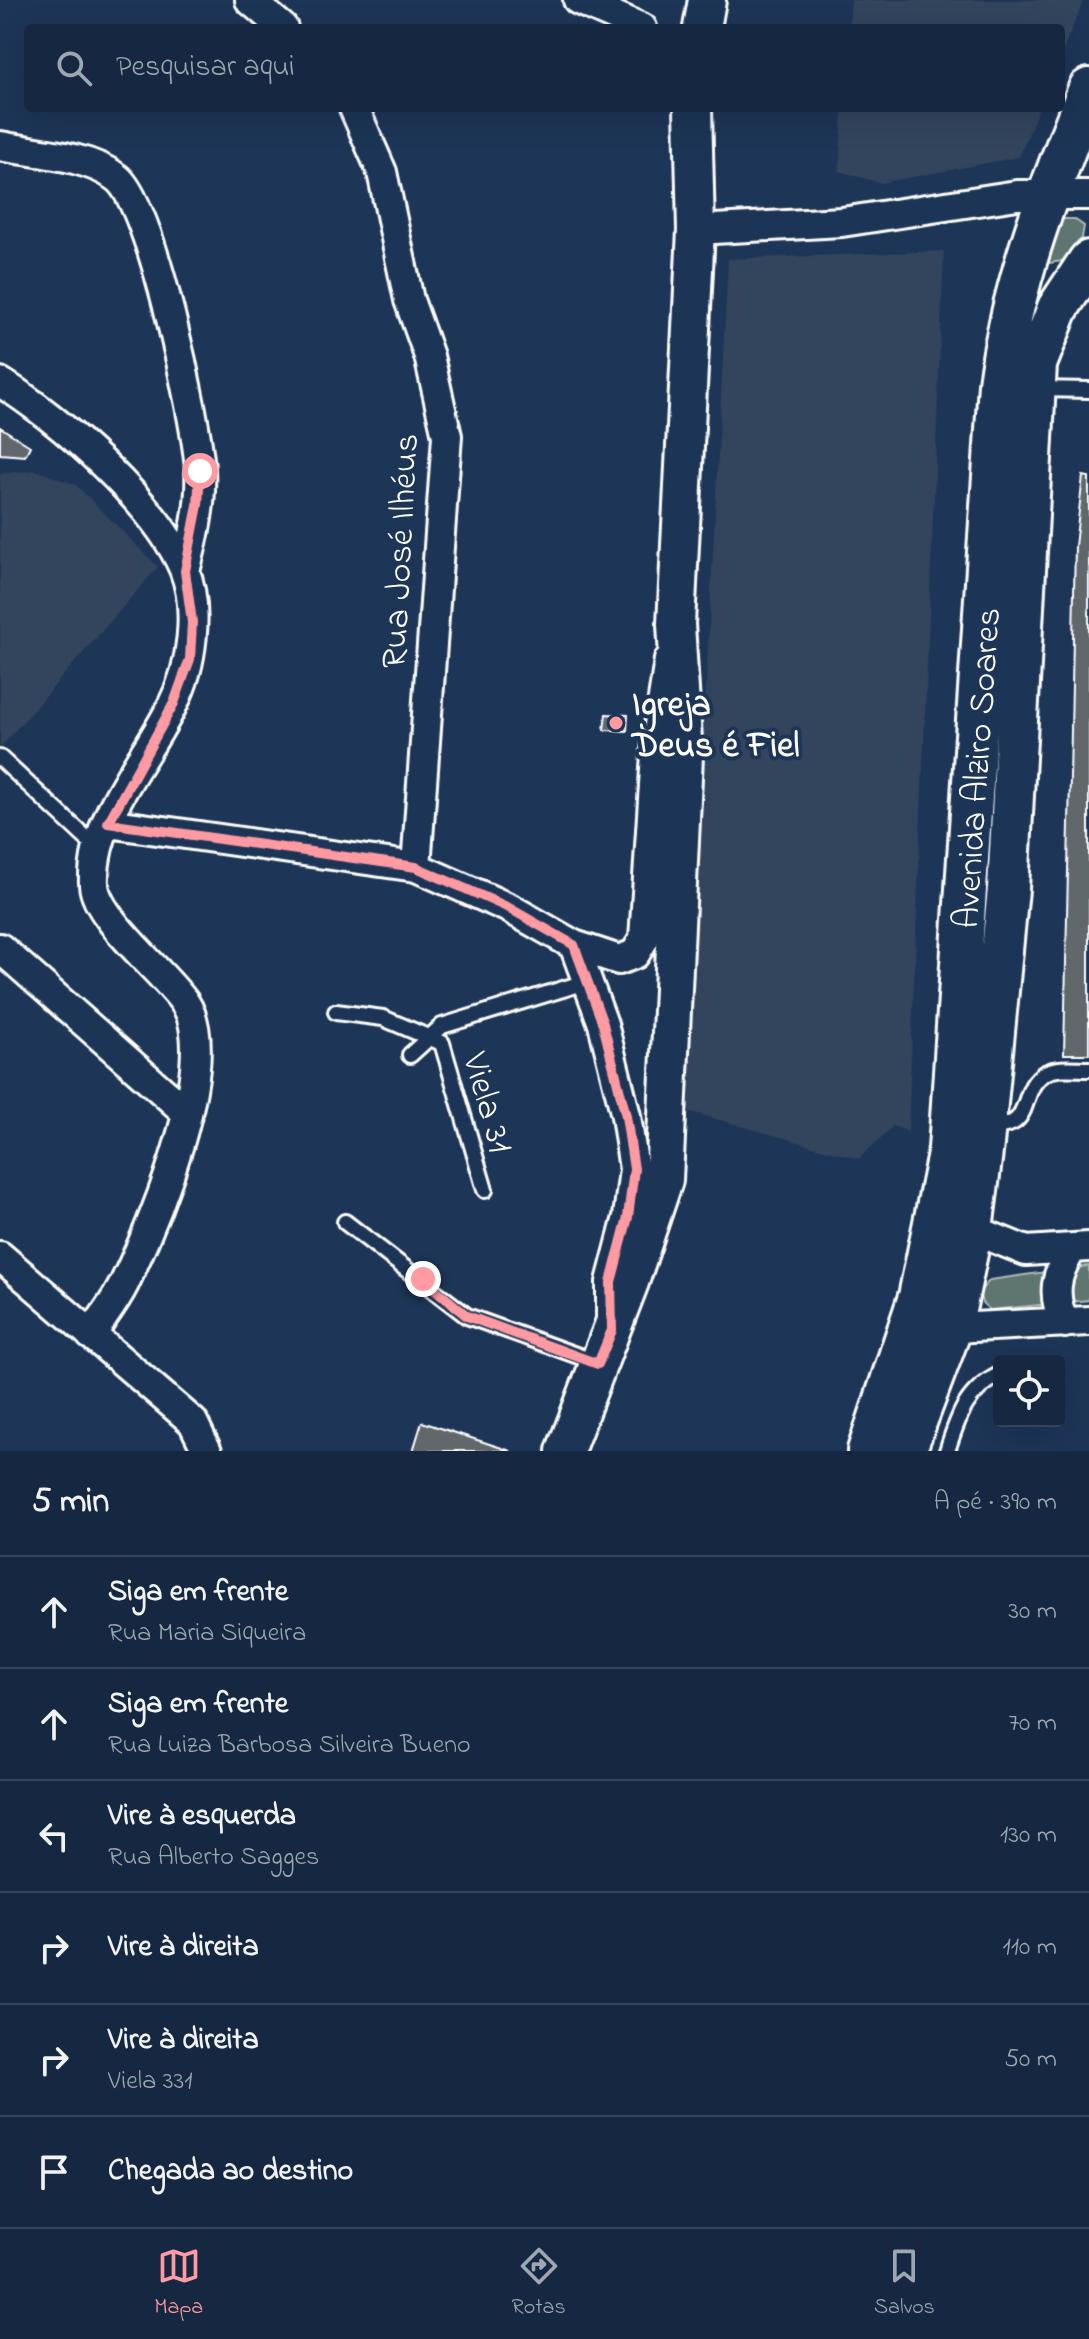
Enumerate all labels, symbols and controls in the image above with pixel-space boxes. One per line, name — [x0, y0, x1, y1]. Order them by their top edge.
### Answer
search box — [24, 24, 1065, 112]
icon: search — [52, 46, 96, 90]
text: Pesquisar aqui — [116, 46, 295, 90]
street label: Rua José Ilhéus — [370, 432, 435, 670]
route start — [182, 453, 218, 489]
street label: Avenida Alziro Soares — [942, 606, 1017, 931]
place label: Igreja Deus é Fiel — [630, 680, 799, 774]
marker: Igreja Deus é Fiel — [607, 714, 625, 732]
street label: Viela 31 — [446, 1046, 525, 1160]
route end — [405, 1261, 441, 1297]
map controls — [993, 1355, 1065, 1427]
button: locate — [993, 1355, 1065, 1427]
text: 5 min — [32, 1478, 109, 1528]
text: A pé · 390 m — [934, 1484, 1057, 1522]
text: Siga em frente — [108, 1571, 288, 1615]
icon: ahead — [32, 1590, 76, 1634]
text: 30 m — [1008, 1593, 1057, 1631]
text: Rua Maria Siqueira — [108, 1615, 306, 1653]
text: Siga em frente — [108, 1683, 288, 1727]
icon: ahead — [32, 1702, 76, 1746]
text: 70 m — [1008, 1705, 1057, 1743]
text: Rua Luiza Barbosa Silveira Bueno — [108, 1727, 471, 1765]
text: Vire à esquerda — [108, 1795, 296, 1839]
icon: left — [32, 1814, 76, 1858]
text: 130 m — [1000, 1817, 1057, 1855]
text: Rua Alberto Sagges — [108, 1839, 319, 1877]
icon: right — [32, 1926, 76, 1970]
text: Vire à direita — [108, 1926, 259, 1970]
text: 110 m — [1003, 1929, 1057, 1967]
text: Vire à direita — [108, 2019, 259, 2063]
icon: right — [32, 2038, 76, 2082]
text: 50 m — [1004, 2041, 1057, 2079]
text: Viela 331 — [108, 2063, 193, 2101]
icon: arrive — [32, 2150, 76, 2194]
text: Chegada ao destino — [108, 2150, 353, 2194]
tab: Mapa — [154, 2244, 203, 2324]
tab: Rotas — [512, 2244, 566, 2324]
tab: Salvos — [874, 2244, 935, 2324]

